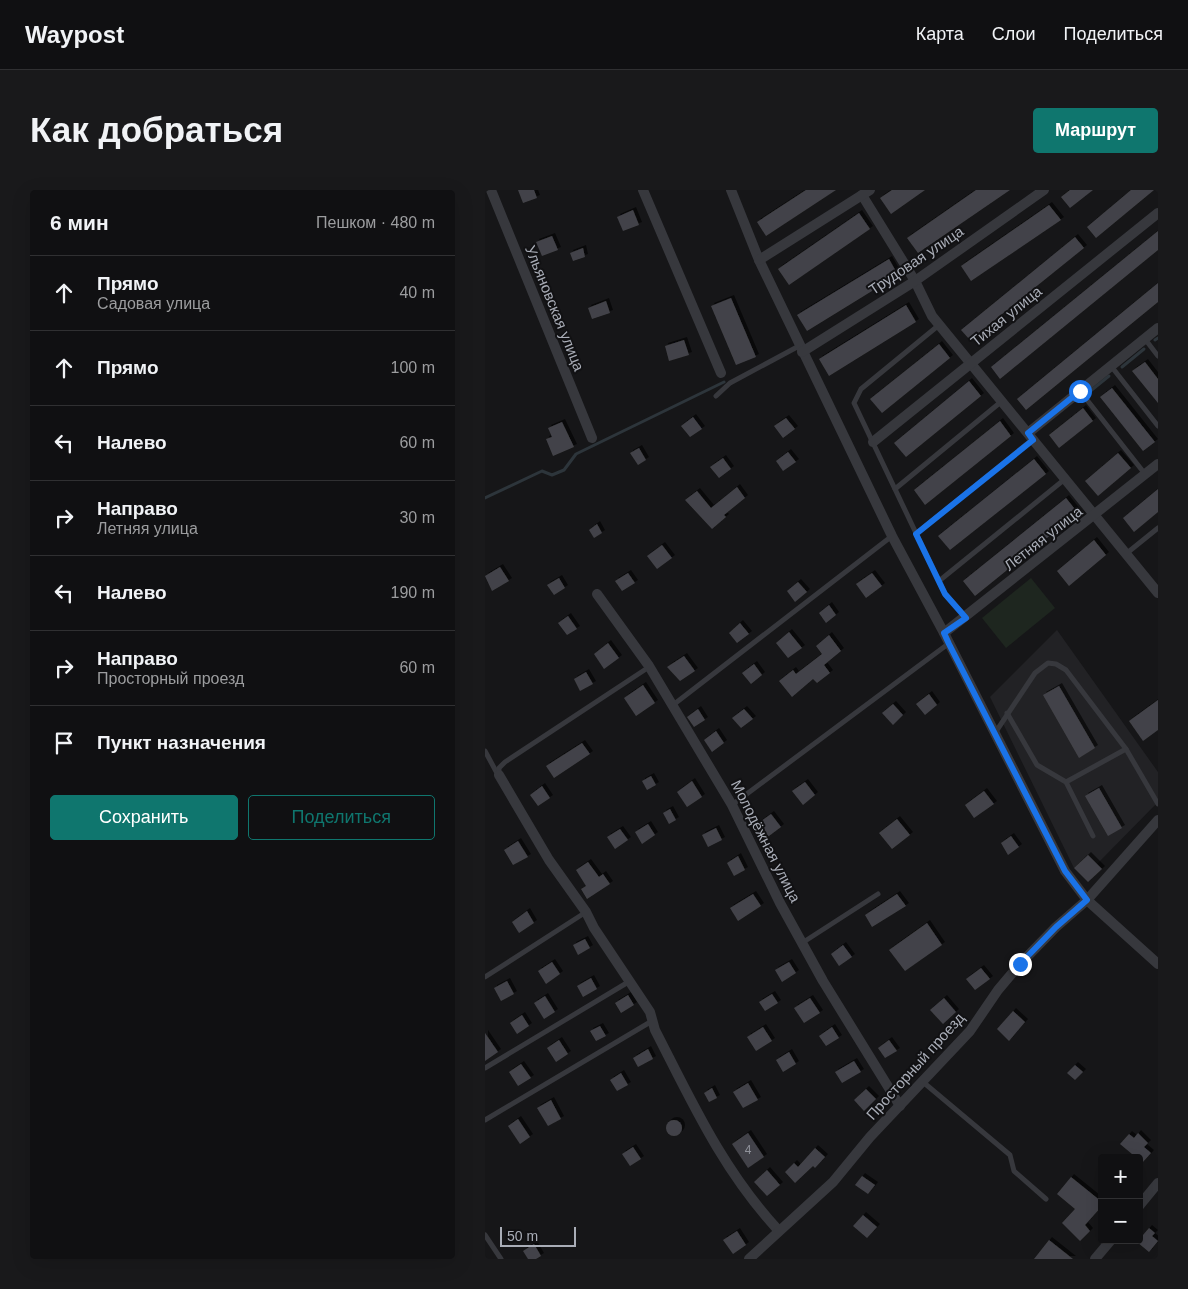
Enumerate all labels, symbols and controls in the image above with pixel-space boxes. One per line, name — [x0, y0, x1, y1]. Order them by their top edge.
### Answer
text: Waypost — [25, 21, 124, 48]
text: Карта — [916, 24, 964, 44]
text: Слои — [992, 24, 1036, 44]
text: Поделиться — [1064, 24, 1163, 44]
button: Маршрут — [1033, 108, 1158, 153]
text: Как добраться — [30, 110, 283, 149]
text: 6 мин — [50, 211, 109, 234]
text: Пешком · 480 m — [316, 214, 435, 231]
street label: Трудовая улица — [866, 222, 967, 298]
street label: Ульяновская улица — [522, 243, 588, 374]
text: Прямо — [97, 273, 159, 294]
icon: ahead — [50, 279, 78, 307]
street label: Тихая улица — [967, 282, 1045, 350]
text: 40 m — [399, 284, 435, 301]
text: Садовая улица — [97, 295, 210, 312]
icon: ahead — [50, 354, 78, 382]
text: Прямо — [97, 357, 159, 378]
text: 100 m — [391, 359, 435, 376]
route start — [1069, 380, 1092, 403]
icon: left — [50, 429, 78, 457]
text: Налево — [97, 432, 167, 453]
text: 60 m — [399, 434, 435, 451]
text: Направо — [97, 498, 178, 519]
street label: Летняя улица — [1001, 502, 1086, 574]
icon: right — [50, 504, 78, 532]
text: 30 m — [399, 509, 435, 526]
text: Летняя улица — [97, 520, 198, 537]
icon: left — [50, 579, 78, 607]
text: Налево — [97, 582, 167, 603]
text: 190 m — [391, 584, 435, 601]
text: Направо — [97, 648, 178, 669]
icon: right — [50, 654, 78, 682]
text: 60 m — [399, 659, 435, 676]
text: Просторный проезд — [97, 670, 244, 687]
icon: arrive — [50, 729, 78, 757]
text: Пункт назначения — [97, 732, 266, 753]
street label: Молодёжная улица — [728, 777, 804, 906]
button: Сохранить — [50, 795, 238, 840]
button: Поделиться — [248, 795, 435, 840]
route end — [1009, 953, 1032, 976]
street label: Просторный проезд — [862, 1009, 968, 1123]
house number: 4 — [745, 1143, 752, 1157]
map controls — [1098, 1154, 1143, 1244]
button: + — [1098, 1154, 1143, 1199]
button: − — [1098, 1199, 1143, 1244]
scale bar — [500, 1224, 576, 1247]
text: 50 m — [507, 1228, 538, 1244]

